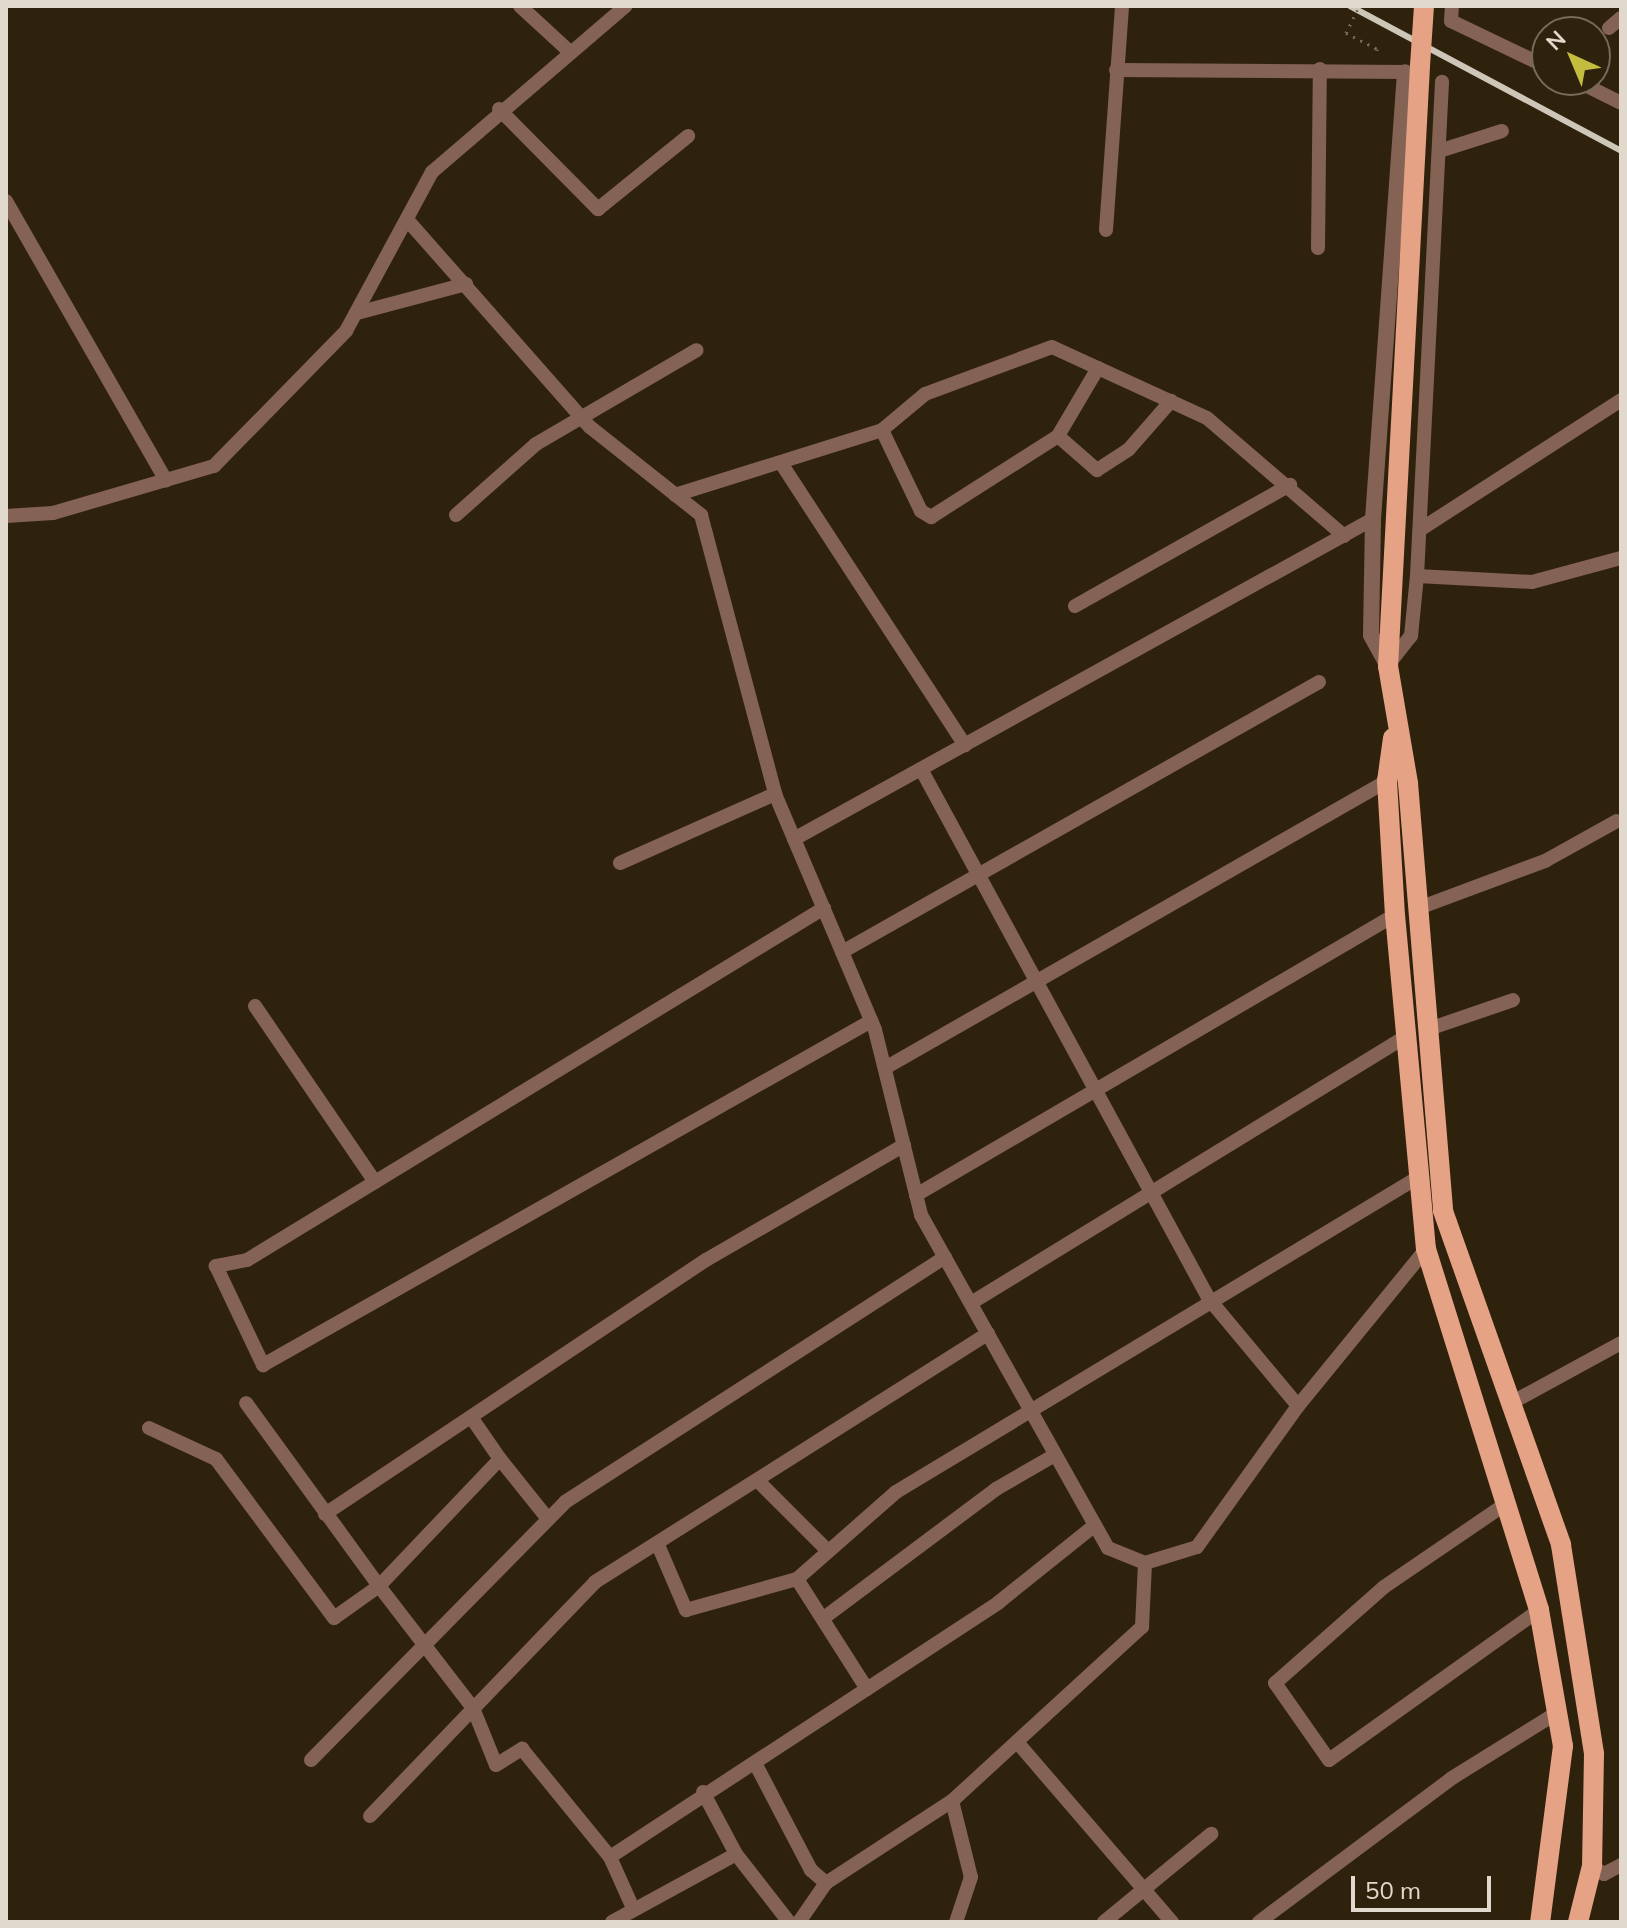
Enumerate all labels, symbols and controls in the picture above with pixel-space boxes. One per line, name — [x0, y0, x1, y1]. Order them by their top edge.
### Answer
north arrow — [1531, 16, 1611, 96]
text: N — [1540, 24, 1571, 56]
scale bar — [1355, 1860, 1495, 1910]
text: 50 m — [1365, 1875, 1421, 1905]

